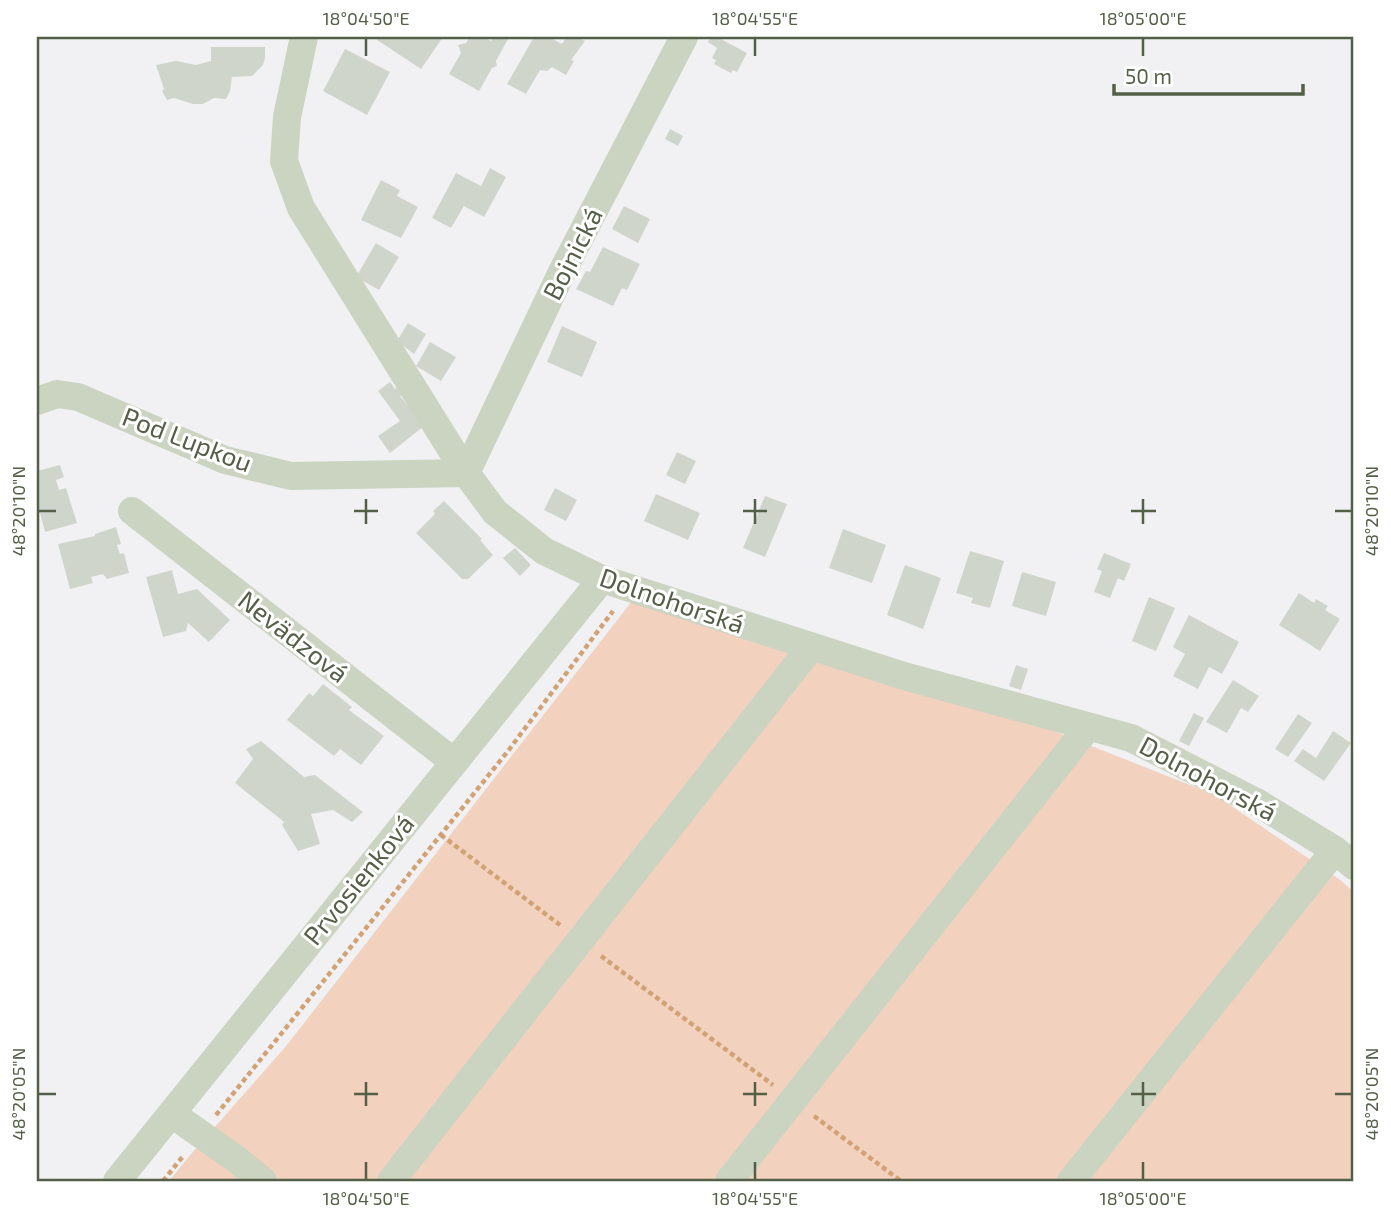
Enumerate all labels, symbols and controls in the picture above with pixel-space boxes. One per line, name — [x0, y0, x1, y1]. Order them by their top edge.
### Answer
text: 18°04'50"E — [322, 7, 410, 29]
text: 18°04'55"E — [712, 7, 798, 29]
text: 18°05'00"E — [1099, 7, 1187, 29]
scale bar — [1114, 52, 1304, 96]
text: 50 m — [1125, 63, 1172, 88]
street label: Bojnická — [535, 202, 608, 305]
street label: Pod Lupkou — [118, 400, 257, 478]
text: 48°20'10"N — [7, 466, 29, 556]
text: 48°20'10"N — [1360, 466, 1382, 556]
street label: Dolnohorská — [596, 560, 749, 639]
street label: Nevädzová — [233, 583, 355, 688]
street label: Dolnohorská — [1135, 729, 1282, 827]
street label: Prvosienková — [296, 808, 420, 950]
text: 48°20'05"N — [7, 1048, 29, 1140]
text: 48°20'05"N — [1360, 1048, 1382, 1140]
text: 18°04'50"E — [322, 1187, 410, 1209]
text: 18°04'55"E — [712, 1187, 798, 1209]
text: 18°05'00"E — [1099, 1187, 1187, 1209]

